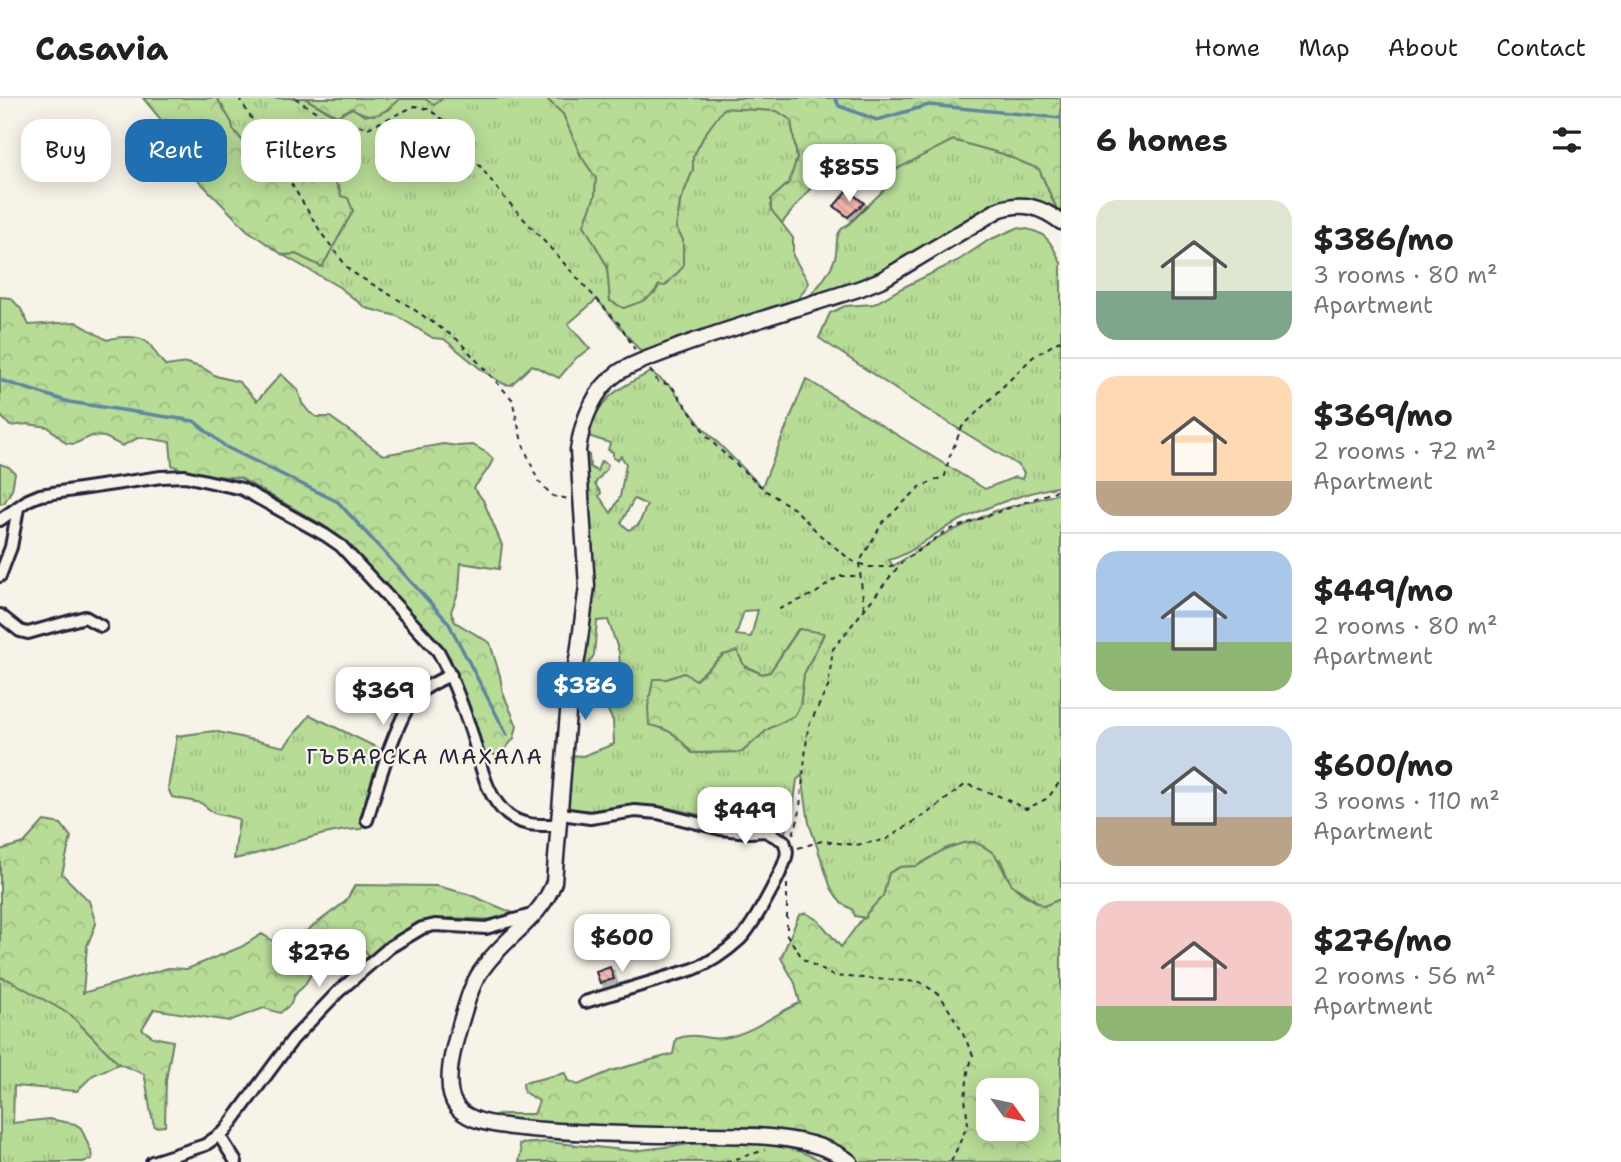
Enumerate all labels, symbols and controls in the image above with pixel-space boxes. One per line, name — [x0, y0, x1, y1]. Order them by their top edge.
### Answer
text: Casavia — [35, 26, 168, 71]
text: Home — [1194, 32, 1260, 64]
text: Map — [1298, 32, 1350, 64]
text: About — [1388, 32, 1458, 64]
text: Contact — [1496, 32, 1586, 64]
chip: Buy — [21, 119, 111, 182]
chip: Rent — [125, 119, 227, 182]
chip: Filters — [241, 119, 361, 182]
chip: New — [375, 119, 475, 182]
text: 6 homes — [1096, 120, 1228, 161]
icon: filters — [1548, 121, 1586, 159]
pin: $855 — [808, 144, 890, 204]
text: $855 — [819, 152, 879, 182]
text: $386/mo — [1313, 219, 1454, 260]
icon: home — [1152, 228, 1236, 312]
text: 3 rooms · 80 m² — [1313, 260, 1498, 290]
text: Apartment — [1313, 290, 1433, 320]
text: $369/mo — [1313, 395, 1453, 436]
icon: home — [1152, 404, 1236, 488]
text: 2 rooms · 72 m² — [1313, 436, 1496, 466]
text: Apartment — [1313, 466, 1433, 496]
text: $449/mo — [1313, 570, 1453, 611]
icon: home — [1152, 579, 1236, 663]
text: 2 rooms · 80 m² — [1313, 611, 1498, 641]
text: Apartment — [1313, 641, 1433, 671]
pin: $386 — [544, 662, 626, 722]
pin: $369 — [342, 668, 424, 727]
text: $386 — [553, 670, 617, 700]
text: $369 — [351, 675, 415, 705]
district label: ГЪБАРСКА МАХАЛА — [306, 743, 544, 771]
text: $600/mo — [1313, 745, 1453, 786]
icon: home — [1152, 754, 1236, 838]
text: 3 rooms · 110 m² — [1313, 786, 1500, 816]
pin: $449 — [704, 788, 786, 847]
text: $449 — [713, 795, 777, 825]
text: Apartment — [1313, 816, 1433, 846]
pin: $600 — [581, 914, 663, 974]
text: $276/mo — [1313, 920, 1452, 961]
text: $600 — [590, 922, 654, 952]
icon: home — [1152, 929, 1236, 1013]
pin: $276 — [278, 930, 360, 989]
text: $276 — [288, 937, 350, 967]
text: 2 rooms · 56 m² — [1313, 961, 1496, 991]
text: Apartment — [1313, 991, 1433, 1021]
north arrow — [976, 1078, 1040, 1141]
map controls — [976, 1078, 1039, 1141]

